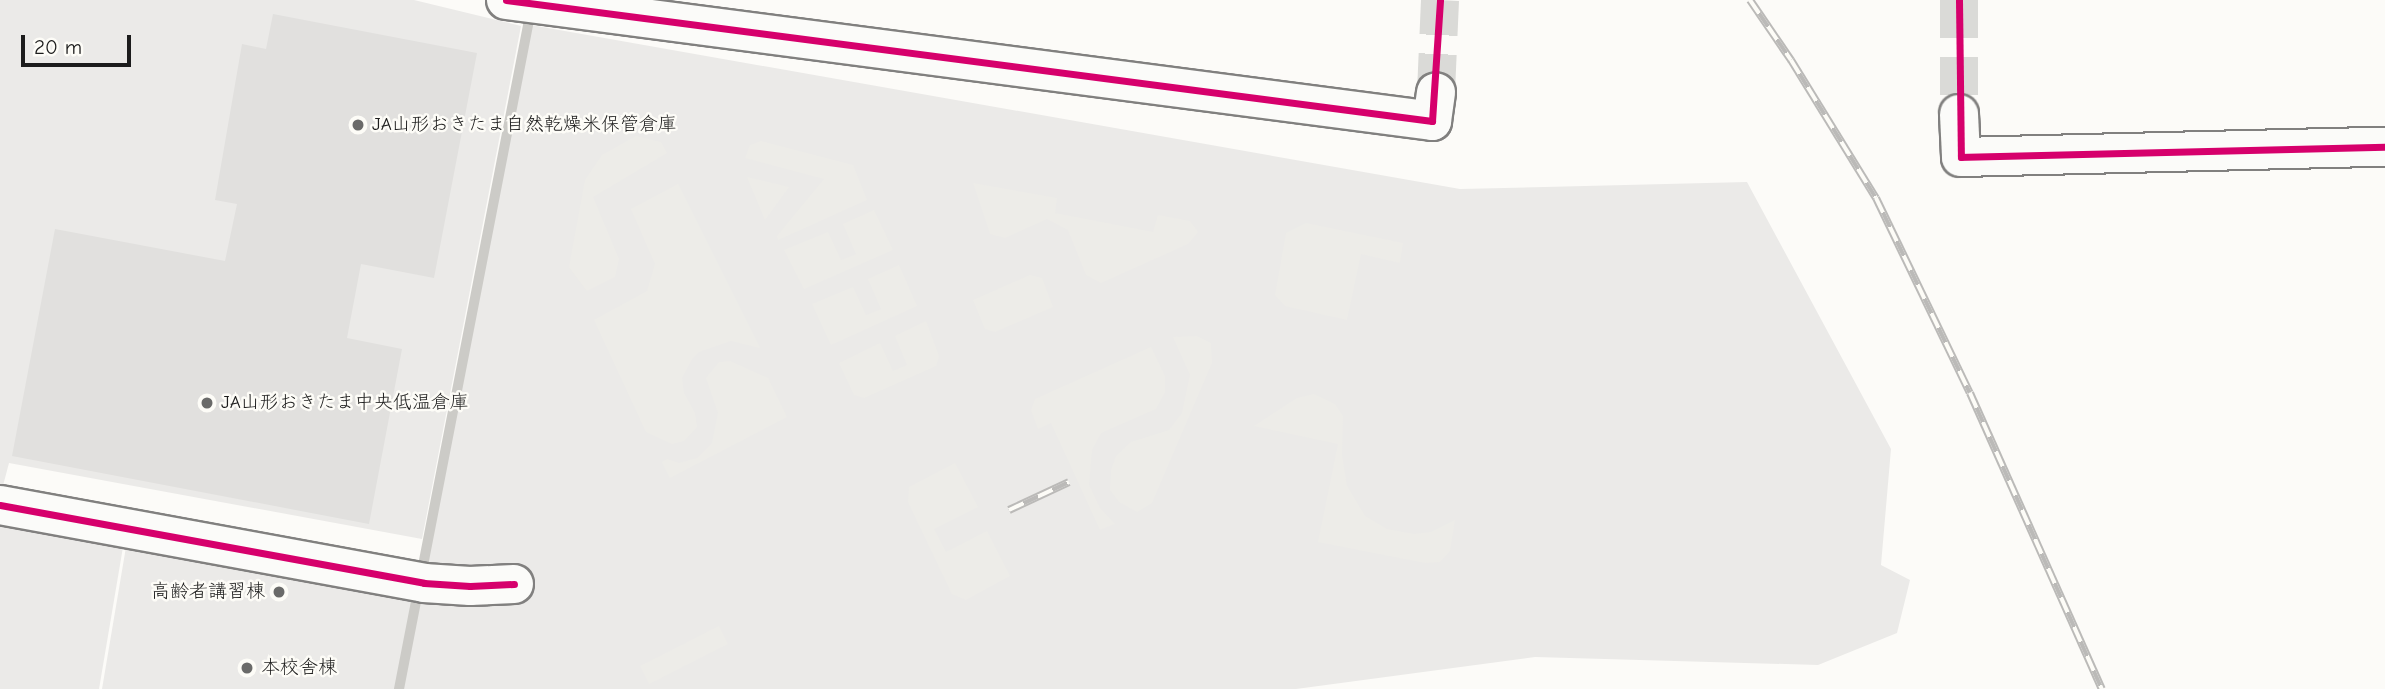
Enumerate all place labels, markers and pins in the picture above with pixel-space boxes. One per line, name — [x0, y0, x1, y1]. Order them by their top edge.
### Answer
place label: JA山形おきたま自然乾燥米保管倉庫 — [372, 114, 677, 136]
marker: JA山形おきたま自然乾燥米保管倉庫 — [350, 117, 366, 133]
place label: JA山形おきたま中央低温倉庫 — [221, 392, 469, 414]
marker: JA山形おきたま中央低温倉庫 — [199, 395, 215, 411]
place label: 高齢者講習棟 — [151, 581, 265, 603]
marker: 高齢者講習棟 — [271, 584, 287, 600]
place label: 本校舎棟 — [261, 657, 337, 679]
marker: 本校舎棟 — [239, 660, 255, 676]

